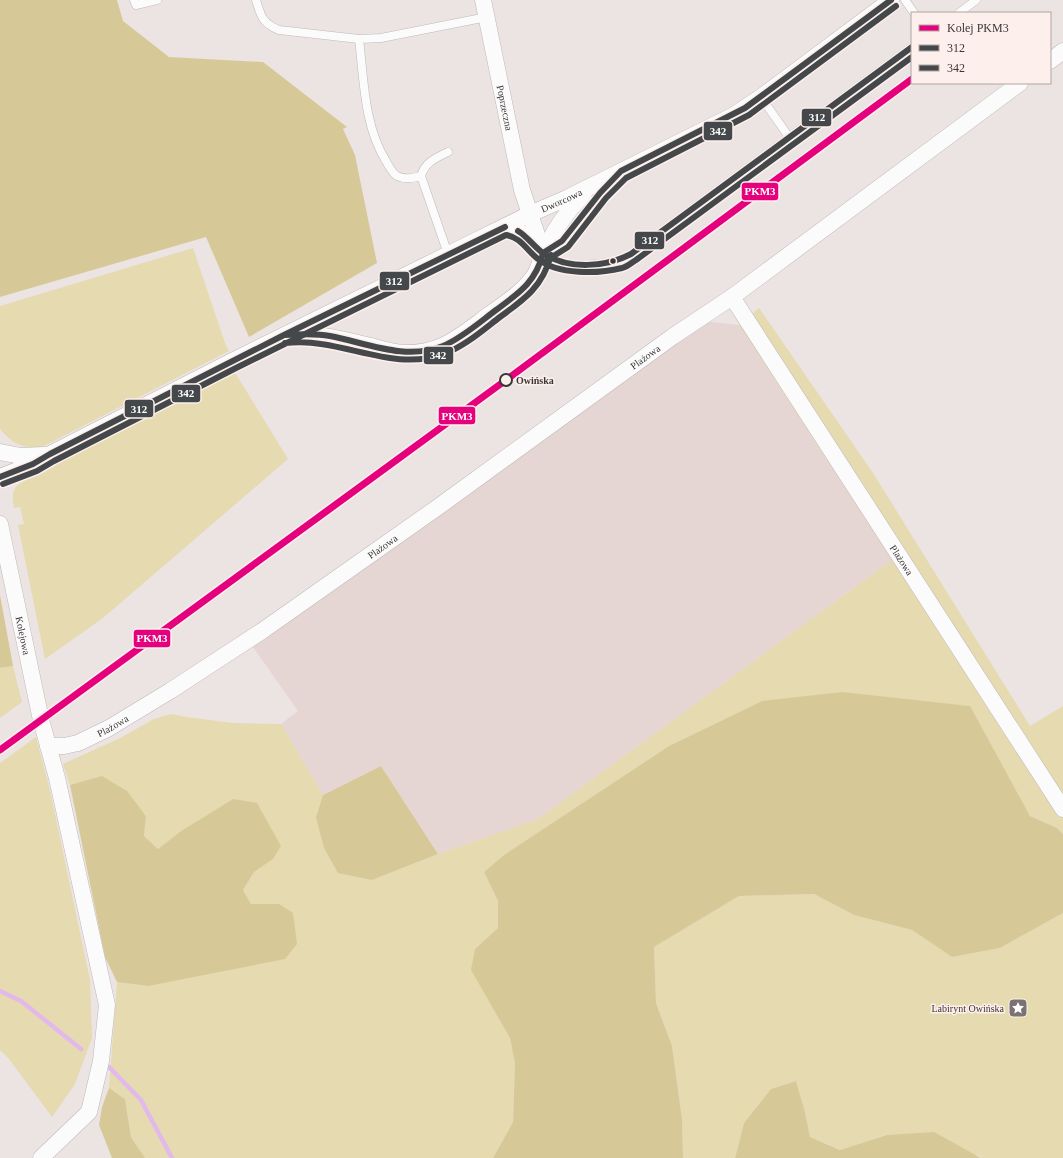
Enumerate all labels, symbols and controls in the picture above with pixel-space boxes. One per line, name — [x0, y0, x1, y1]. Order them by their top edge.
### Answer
legend — [911, 12, 1051, 84]
text: Kolej PKM3 — [947, 21, 1009, 35]
text: 312 — [947, 41, 965, 55]
text: 342 — [947, 61, 965, 75]
street label: Poprzeczna — [495, 84, 515, 132]
line badge: 312 — [801, 108, 832, 127]
text: 312 — [809, 111, 826, 123]
line badge: 342 — [703, 121, 733, 141]
text: 342 — [710, 125, 727, 137]
line badge: PKM3 — [741, 182, 779, 201]
text: PKM3 — [744, 185, 776, 197]
street label: Dworcowa — [539, 186, 584, 215]
line badge: 312 — [634, 231, 665, 250]
text: 312 — [642, 234, 659, 246]
unlabelled marker — [608, 256, 618, 266]
line badge: 312 — [379, 271, 410, 291]
text: 312 — [386, 275, 403, 287]
street label: Plażowa — [628, 342, 663, 371]
line badge: 342 — [423, 346, 454, 365]
text: 342 — [430, 349, 447, 361]
marker: Owińska — [499, 373, 513, 387]
place label: Owińska — [516, 375, 554, 386]
line badge: 342 — [171, 384, 201, 403]
text: 342 — [178, 387, 195, 399]
line badge: 312 — [124, 399, 154, 418]
text: 312 — [131, 403, 148, 415]
line badge: PKM3 — [438, 406, 476, 425]
text: PKM3 — [441, 410, 473, 422]
street label: Plażowa — [365, 532, 400, 561]
street label: Plażowa — [888, 543, 916, 578]
street label: Kolejowa — [13, 616, 32, 656]
line badge: PKM3 — [133, 629, 171, 648]
text: PKM3 — [136, 632, 168, 644]
street label: Plażowa — [95, 712, 131, 739]
place icon: Labirynt Owińska — [1007, 997, 1029, 1019]
place label: Labirynt Owińska — [932, 1003, 1005, 1014]

